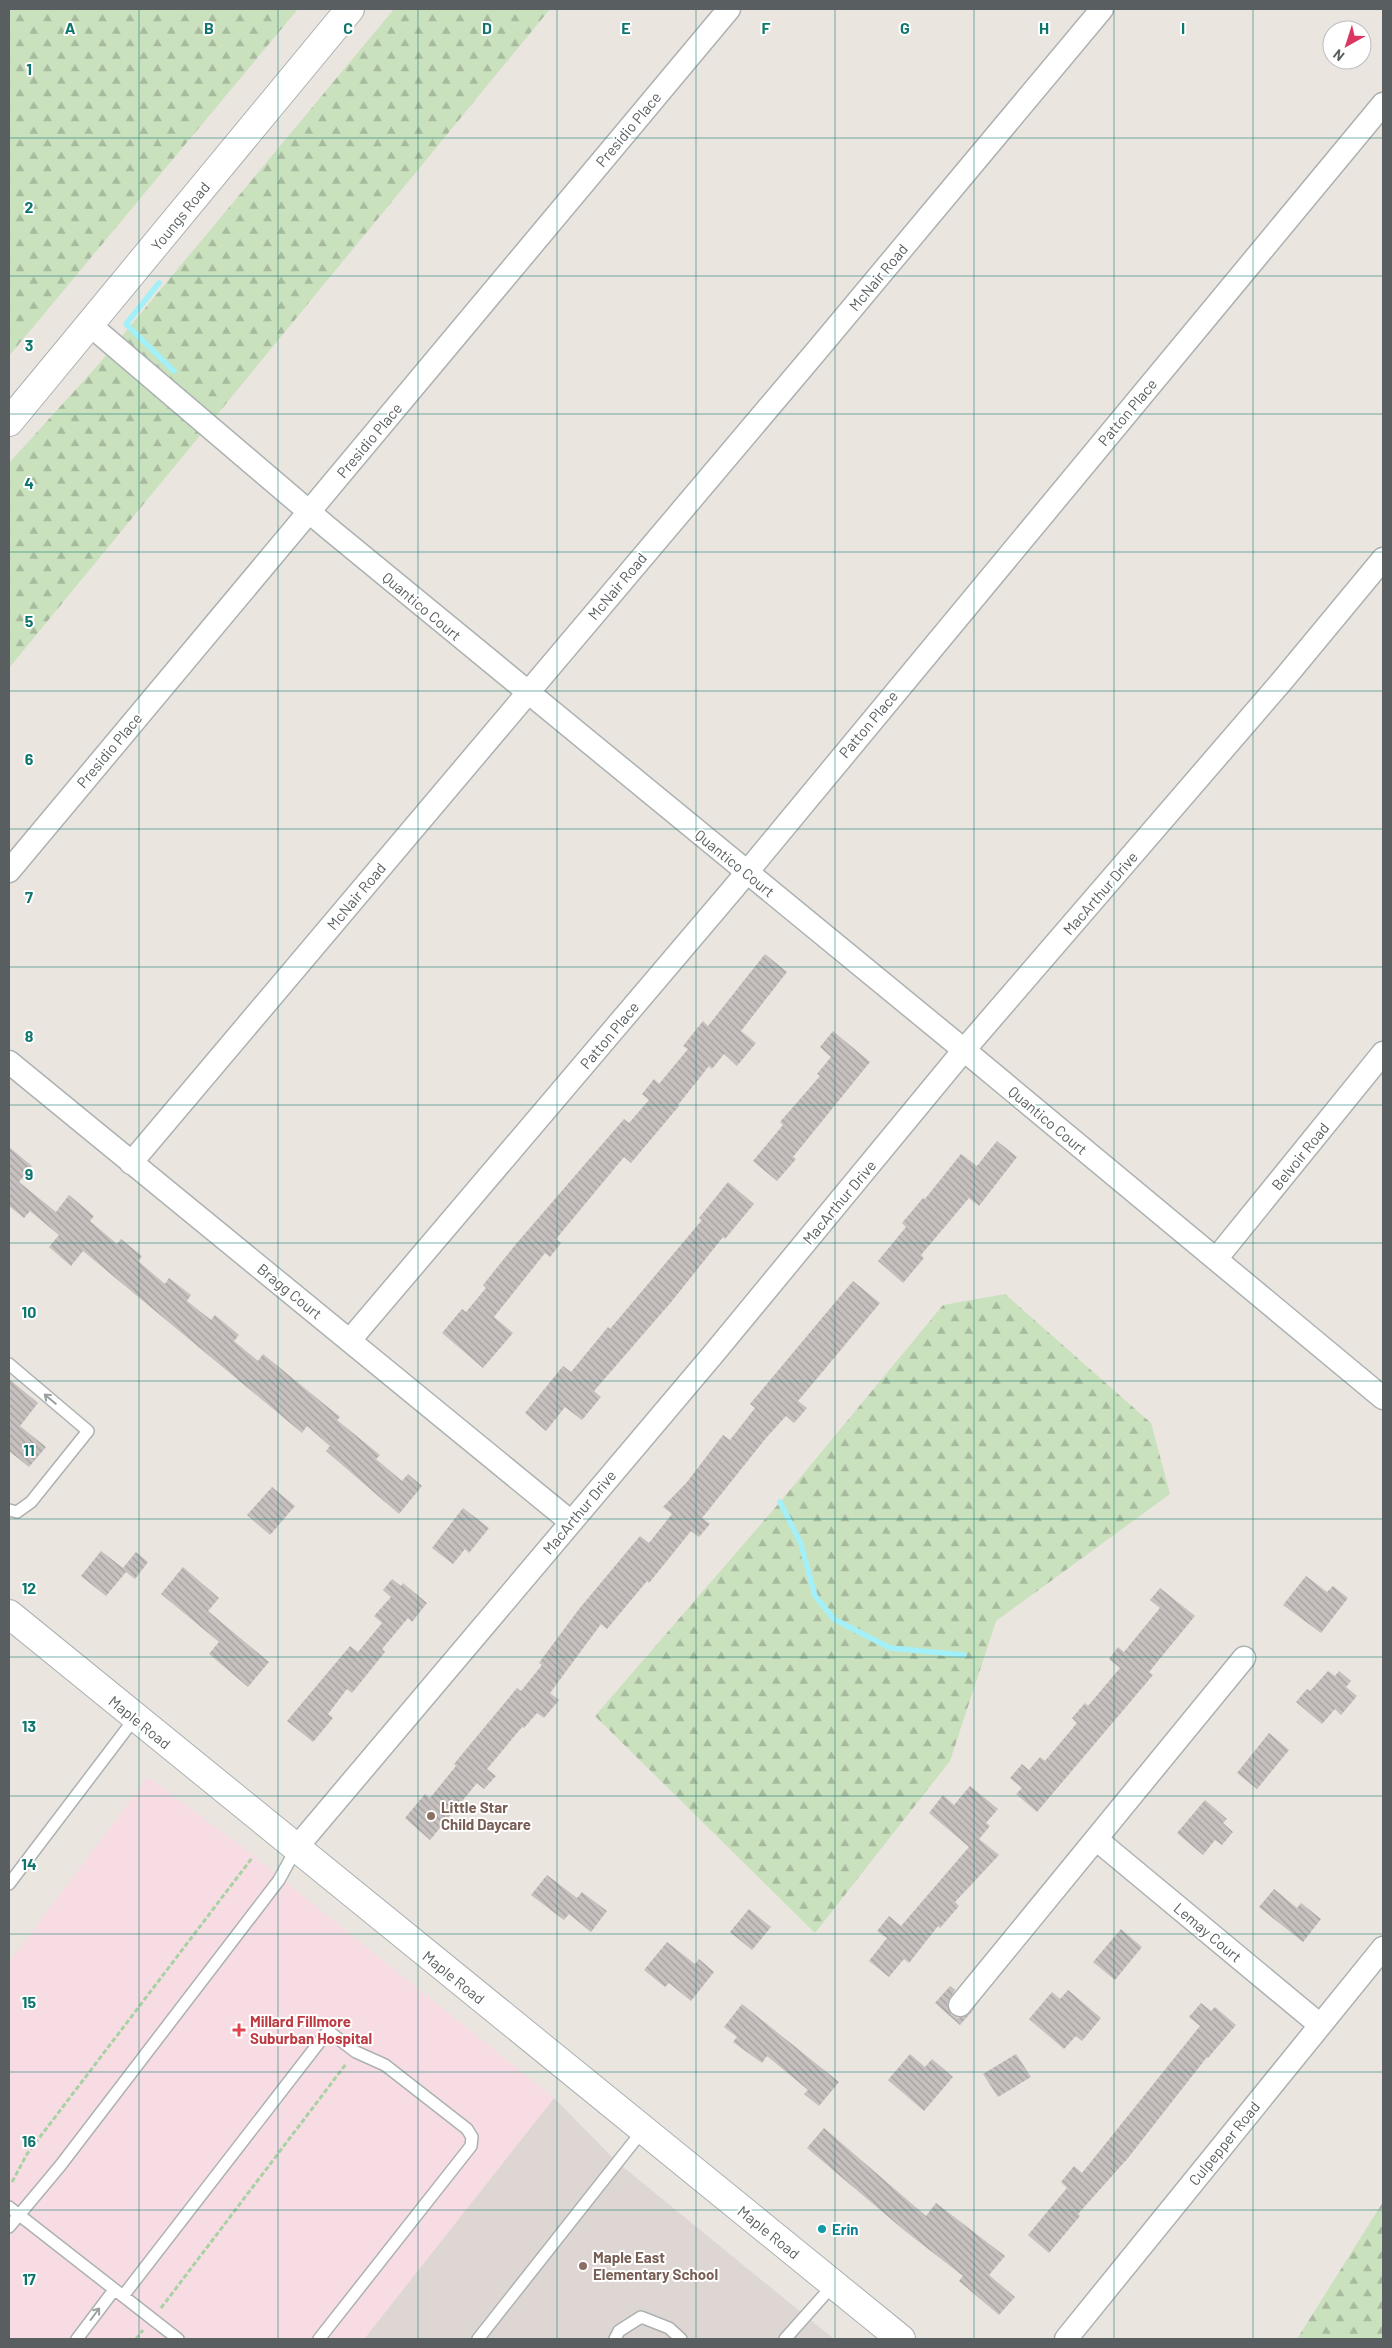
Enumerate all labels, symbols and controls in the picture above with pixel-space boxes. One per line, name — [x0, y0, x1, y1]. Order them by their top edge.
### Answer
text: A — [65, 18, 76, 37]
text: B — [204, 18, 214, 37]
text: C — [343, 18, 353, 37]
text: D — [482, 18, 492, 37]
text: E — [621, 18, 631, 37]
text: F — [762, 18, 771, 37]
text: G — [900, 18, 910, 37]
text: H — [1039, 18, 1049, 37]
text: I — [1181, 18, 1185, 37]
north arrow — [1322, 20, 1372, 70]
text: N — [1330, 46, 1347, 65]
text: 1 — [26, 59, 32, 78]
street label: Presidio Place — [592, 88, 664, 170]
street label: Youngs Road — [147, 178, 213, 254]
text: 2 — [25, 197, 34, 216]
street label: McNair Road — [845, 240, 911, 314]
text: 3 — [25, 335, 33, 354]
street label: Patton Place — [1094, 375, 1160, 449]
street label: Presidio Place — [333, 399, 405, 481]
text: 4 — [24, 473, 34, 492]
street label: McNair Road — [584, 549, 650, 623]
street label: Quantico Court — [379, 568, 465, 644]
text: 5 — [25, 611, 34, 630]
street label: Patton Place — [835, 687, 901, 761]
street label: Presidio Place — [73, 709, 145, 791]
text: 6 — [25, 749, 34, 768]
street label: Quantico Court — [692, 825, 778, 901]
street label: MacArthur Drive — [1059, 848, 1141, 938]
street label: McNair Road — [323, 859, 389, 933]
text: 7 — [25, 887, 33, 906]
street label: Patton Place — [576, 998, 642, 1072]
text: 8 — [25, 1026, 34, 1045]
street label: Quantico Court — [1005, 1082, 1091, 1158]
street label: Belvoir Road — [1267, 1119, 1333, 1193]
street label: MacArthur Drive — [799, 1156, 879, 1248]
text: 9 — [25, 1164, 33, 1183]
street label: Bragg Court — [254, 1259, 326, 1323]
text: 10 — [22, 1302, 36, 1321]
one-way arrow — [44, 1393, 57, 1405]
text: 11 — [23, 1440, 35, 1459]
street label: MacArthur Drive — [539, 1466, 619, 1558]
text: 12 — [22, 1578, 36, 1597]
street label: Maple Road — [105, 1692, 175, 1752]
text: 13 — [22, 1716, 36, 1735]
place label: Little Star Child Daycare — [441, 1798, 531, 1833]
marker: Little Star Child Daycare — [425, 1810, 437, 1822]
text: 14 — [21, 1854, 37, 1873]
street label: Lemay Court — [1170, 1898, 1246, 1966]
street label: Maple Road — [419, 1947, 489, 2007]
text: 15 — [22, 1992, 37, 2011]
place label: Millard Fillmore Suburban Hospital — [250, 2012, 372, 2047]
marker: Millard Fillmore Suburban Hospital — [232, 2023, 246, 2037]
street label: Culpepper Road — [1185, 2097, 1263, 2189]
text: 16 — [22, 2131, 37, 2150]
street label: Maple Road — [734, 2202, 804, 2262]
place label: Erin — [832, 2220, 859, 2238]
marker: Erin — [816, 2223, 828, 2235]
place label: Maple East Elementary School — [593, 2248, 718, 2283]
marker: Maple East Elementary School — [577, 2260, 589, 2272]
text: 17 — [22, 2269, 36, 2288]
one-way arrow — [90, 2308, 101, 2321]

